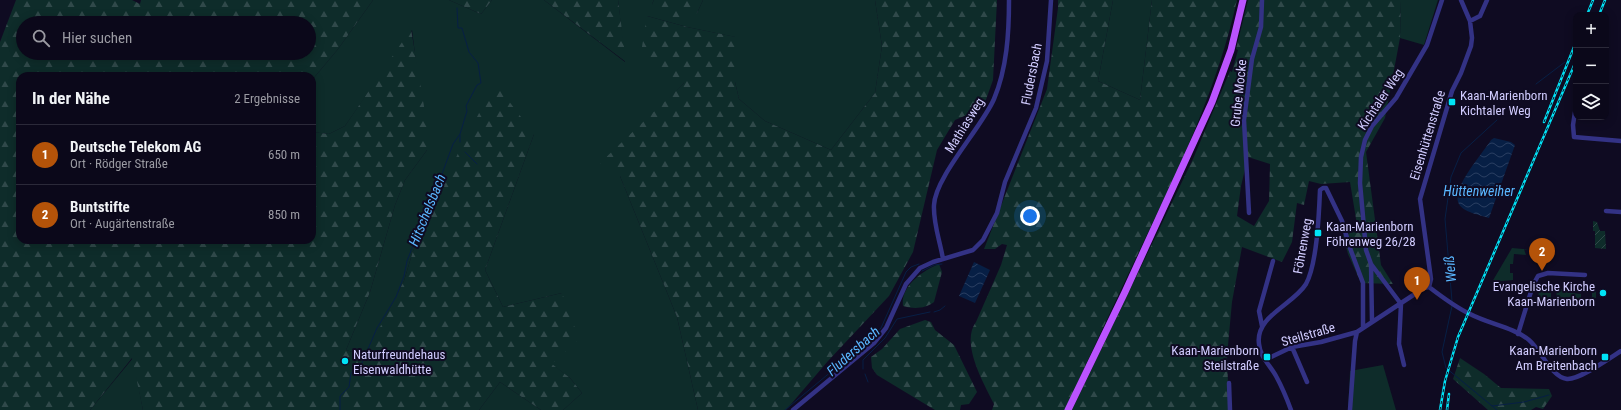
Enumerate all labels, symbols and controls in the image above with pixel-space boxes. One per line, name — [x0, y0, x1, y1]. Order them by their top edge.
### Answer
map controls — [1573, 12, 1609, 120]
button: + — [1573, 12, 1609, 48]
search box — [16, 16, 316, 60]
icon: search — [30, 27, 52, 49]
text: Hier suchen — [62, 29, 132, 47]
street label: Fludersbach — [1018, 42, 1045, 106]
button: − — [1573, 48, 1609, 84]
street label: Grube Mocke — [1228, 59, 1249, 127]
street label: Kichtaler Weg — [1354, 66, 1406, 133]
button: layers — [1573, 84, 1609, 120]
text: In der Nähe — [32, 88, 110, 108]
street label: Eisenhüttenstraße — [1407, 88, 1448, 182]
place label: Kaan-Marienborn Kichtaler Weg — [1460, 88, 1548, 118]
text: 2 Ergebnisse — [234, 91, 300, 106]
street label: Mathiasweg — [942, 95, 987, 156]
marker: Kaan-Marienborn Kichtaler Weg — [1447, 97, 1457, 107]
text: Deutsche Telekom AG — [70, 138, 201, 156]
text: 1 — [42, 147, 48, 162]
text: 650 m — [268, 147, 300, 162]
text: Ort · Rödger Straße — [70, 156, 168, 171]
water label: Hitschelsbach — [405, 172, 449, 248]
water label: Hüttenweiher — [1443, 183, 1516, 199]
text: Buntstifte — [70, 198, 130, 216]
your location — [1020, 206, 1040, 226]
text: 2 — [42, 207, 48, 222]
text: 850 m — [268, 207, 300, 222]
text: Ort · Augärtenstraße — [70, 216, 175, 231]
street label: Föhrenweg — [1290, 217, 1315, 275]
place label: Kaan-Marienborn Föhrenweg 26/28 — [1326, 219, 1416, 249]
marker: Kaan-Marienborn Föhrenweg 26/28 — [1313, 228, 1323, 238]
pin: 2 — [1529, 238, 1555, 271]
water label: Weiß — [1441, 255, 1459, 283]
pin: 1 — [1404, 267, 1430, 300]
place label: Evangelische Kirche Kaan-Marienborn — [1493, 279, 1595, 309]
marker: Evangelische Kirche Kaan-Marienborn — [1598, 288, 1608, 298]
street label: Steilstraße — [1280, 320, 1337, 349]
water label: Fludersbach — [823, 323, 883, 379]
place label: Kaan-Marienborn Steilstraße — [1171, 343, 1259, 373]
place label: Kaan-Marienborn Am Breitenbach — [1509, 343, 1597, 373]
place label: Naturfreundehaus Eisenwaldhütte — [353, 347, 445, 377]
marker: Kaan-Marienborn Steilstraße — [1262, 352, 1272, 362]
marker: Kaan-Marienborn Am Breitenbach — [1600, 352, 1610, 362]
marker: Naturfreundehaus Eisenwaldhütte — [340, 356, 350, 366]

